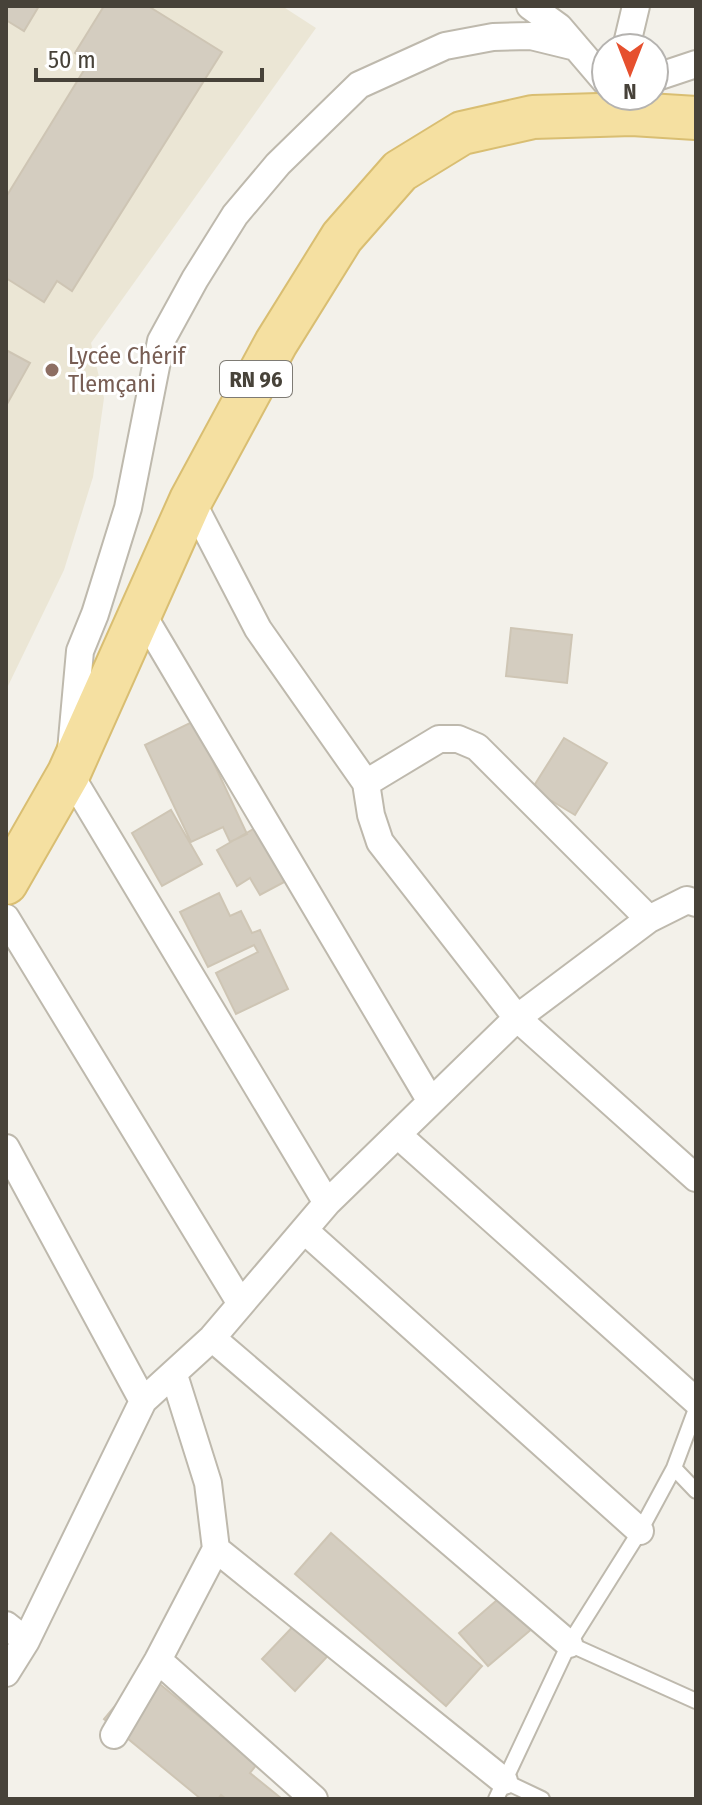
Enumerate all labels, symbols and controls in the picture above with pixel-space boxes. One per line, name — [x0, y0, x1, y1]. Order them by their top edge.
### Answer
scale bar — [36, 32, 262, 82]
north arrow — [590, 32, 670, 112]
text: 50 m — [48, 46, 96, 74]
text: N — [623, 78, 637, 105]
place label: Lycée Chérif Tlemçani — [68, 342, 187, 398]
marker: Lycée Chérif Tlemçani — [43, 361, 61, 379]
road number: RN 96 — [220, 361, 292, 397]

